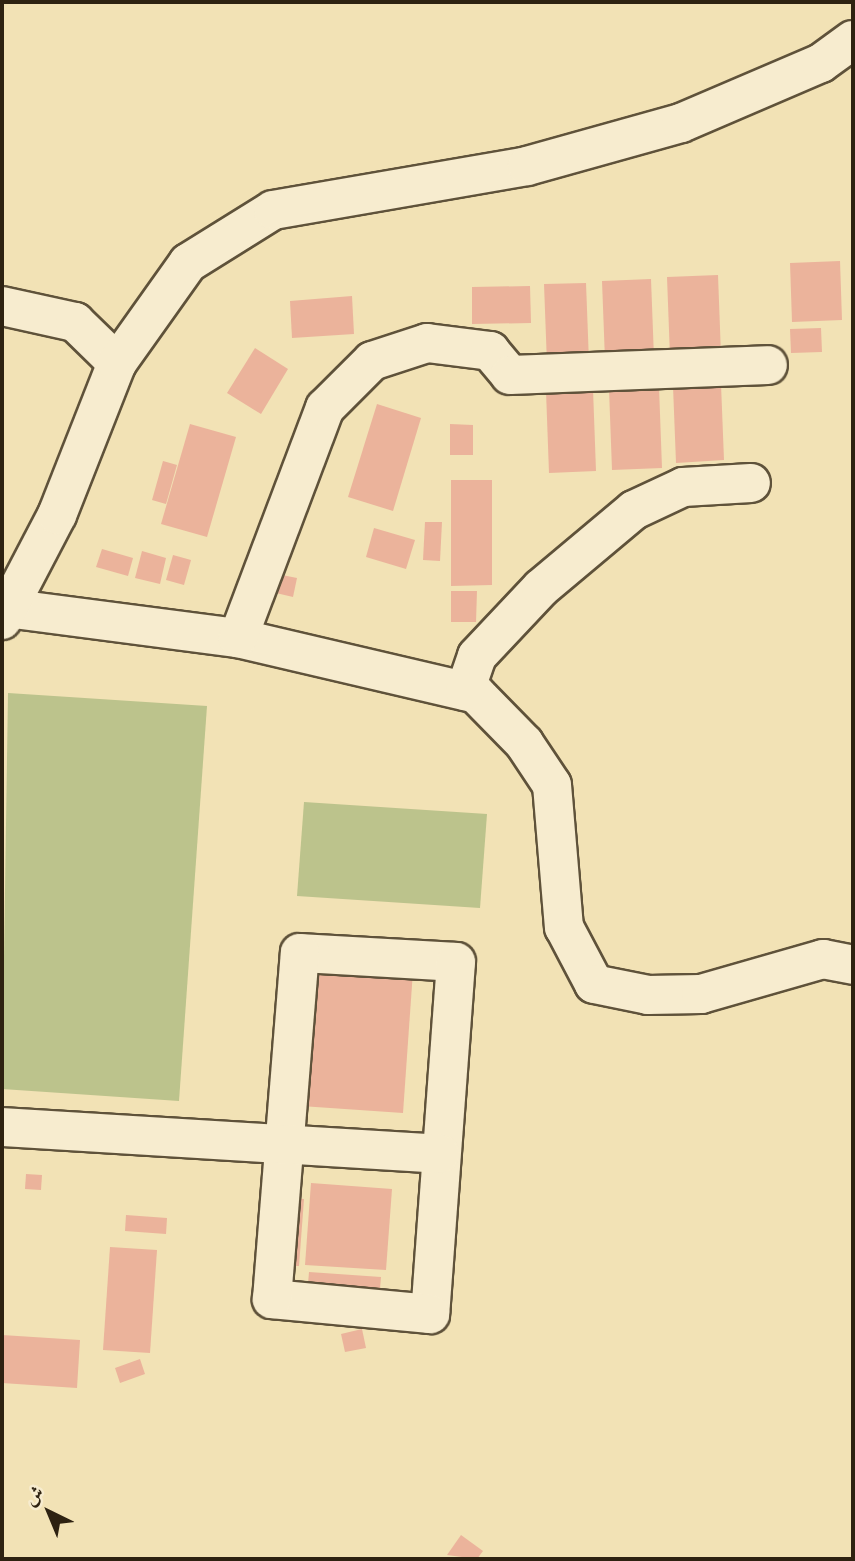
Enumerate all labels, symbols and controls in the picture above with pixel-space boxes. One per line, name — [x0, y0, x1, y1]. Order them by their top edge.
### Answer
north arrow — [14, 1477, 84, 1547]
text: ش — [20, 1481, 49, 1511]

